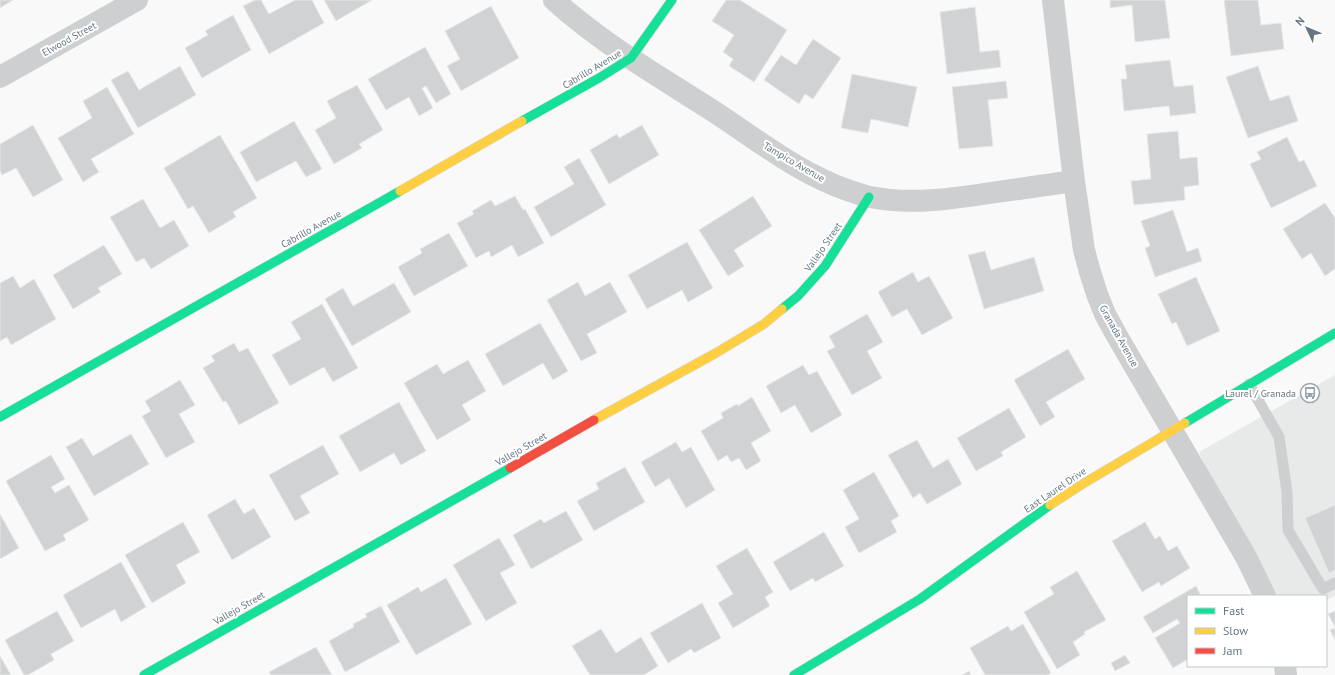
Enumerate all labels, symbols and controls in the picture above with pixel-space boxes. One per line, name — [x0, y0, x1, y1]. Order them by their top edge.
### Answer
north arrow — [1287, 8, 1327, 48]
text: N — [1292, 14, 1307, 29]
street label: Elwood Street — [40, 19, 99, 59]
street label: Cabrillo Avenue — [560, 46, 624, 92]
street label: Tampico Avenue — [761, 139, 827, 185]
street label: Cabrillo Avenue — [279, 207, 343, 251]
street label: Vallejo Street — [801, 219, 845, 275]
street label: Granada Avenue — [1097, 303, 1141, 369]
bus stop icon: Laurel / Granada — [1299, 382, 1321, 404]
place label: Laurel / Granada — [1225, 387, 1296, 400]
street label: Vallejo Street — [492, 429, 550, 469]
street label: East Laurel Drive — [1021, 464, 1089, 516]
street label: Vallejo Street — [210, 588, 268, 628]
legend — [1187, 595, 1327, 667]
text: Fast — [1223, 603, 1244, 618]
text: Slow — [1223, 623, 1248, 638]
text: Jam — [1222, 643, 1242, 658]

